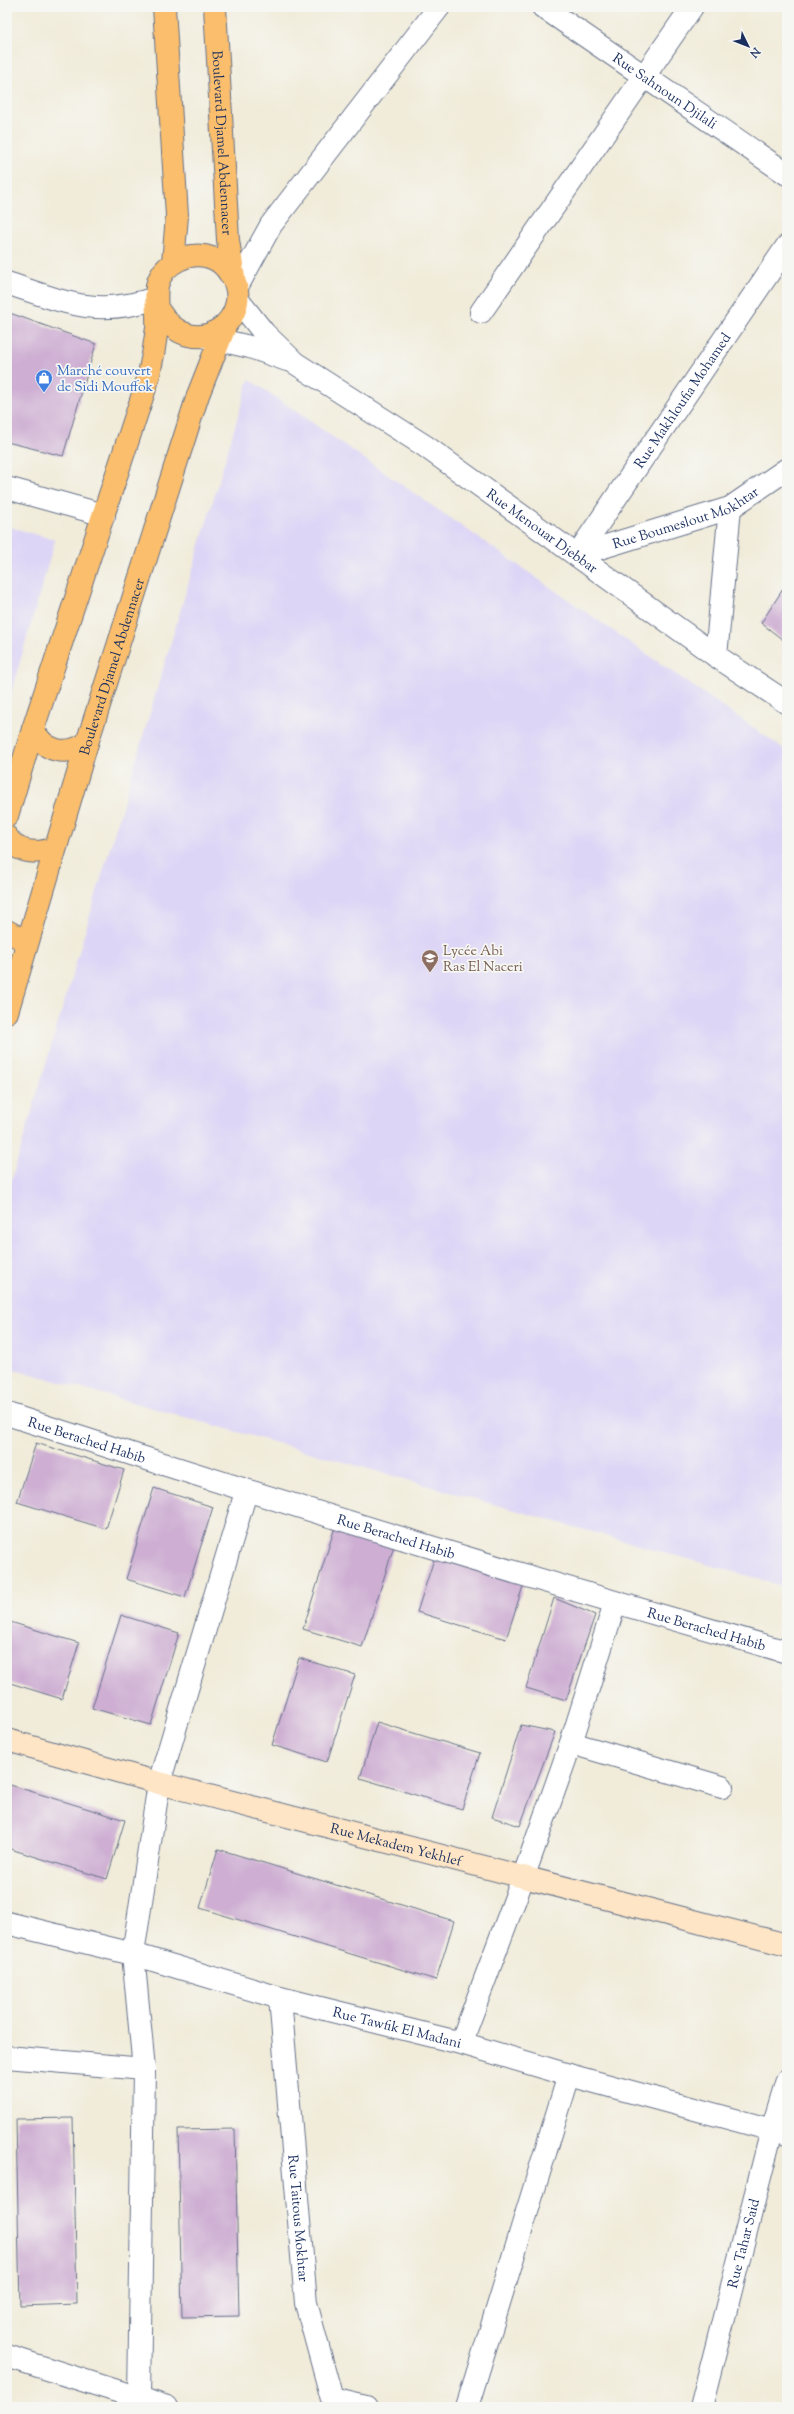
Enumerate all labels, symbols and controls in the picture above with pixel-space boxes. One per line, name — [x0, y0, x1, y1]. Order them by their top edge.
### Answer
north arrow — [728, 26, 768, 66]
text: N — [746, 43, 764, 61]
street label: Rue Sahnoun Djilali — [608, 49, 720, 135]
street label: Boulevard Djamel Abdennacer — [205, 50, 236, 237]
street label: Rue Makhloufia Mohamed — [631, 330, 737, 473]
place label: Marché couvert de Sidi Mouffok — [57, 362, 154, 398]
shop icon: Marché couvert de Sidi Mouffok — [34, 368, 54, 393]
street label: Rue Boumeslout Mokhtar — [611, 483, 764, 555]
street label: Rue Menouar Djebbar — [481, 485, 601, 580]
street label: Boulevard Djamel Abdennacer — [76, 575, 151, 758]
place label: Lycée Abi Ras El Naceri — [443, 942, 523, 978]
school or university icon: Lycée Abi Ras El Naceri — [420, 948, 440, 973]
street label: Rue Berached Habib — [25, 1413, 148, 1470]
street label: Rue Berached Habib — [334, 1511, 457, 1566]
street label: Rue Berached Habib — [645, 1604, 768, 1657]
street label: Rue Mekadem Yekhlef — [328, 1820, 465, 1873]
street label: Rue Tawfik El Madani — [330, 2003, 463, 2055]
street label: Rue Taitous Mokhtar — [281, 2154, 312, 2284]
street label: Rue Tahar Said — [724, 2197, 766, 2291]

